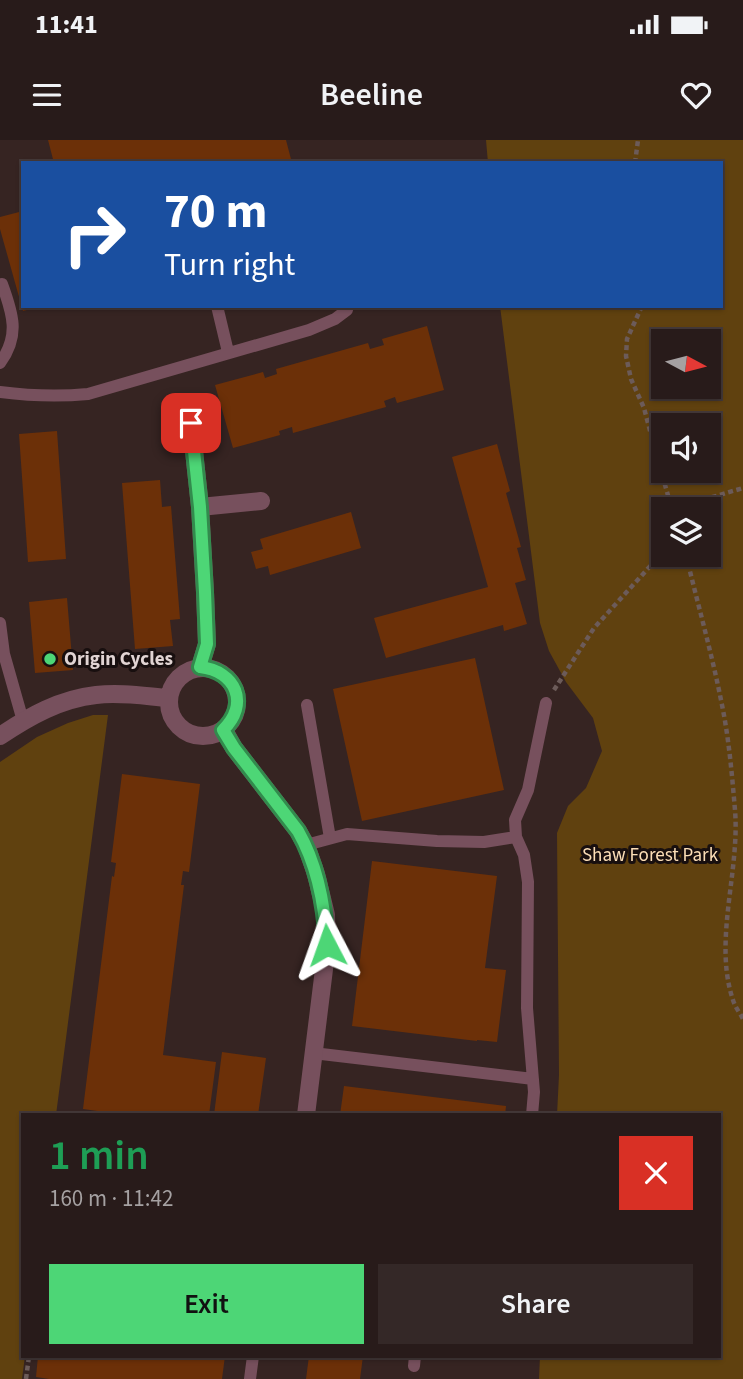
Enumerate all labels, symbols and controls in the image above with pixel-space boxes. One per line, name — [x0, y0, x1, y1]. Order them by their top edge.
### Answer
text: 11:41 — [35, 6, 98, 43]
text: Beeline — [320, 72, 423, 118]
icon: menu — [28, 76, 66, 114]
icon: heart — [677, 76, 715, 114]
text: 70 m — [164, 177, 268, 247]
icon: right — [49, 189, 140, 280]
text: Turn right — [164, 242, 295, 288]
north arrow — [651, 329, 721, 399]
map controls — [651, 329, 721, 567]
pin — [161, 393, 221, 453]
icon: arrive — [172, 404, 210, 442]
button: sound — [651, 413, 721, 483]
button: layers — [651, 497, 721, 567]
place label: Origin Cycles — [64, 646, 173, 673]
marker: Origin Cycles — [42, 651, 58, 667]
park label: Shaw Forest Park — [582, 842, 719, 869]
position arrow — [290, 908, 364, 982]
text: 1 min — [49, 1126, 149, 1186]
button: close — [619, 1136, 693, 1210]
text: 160 m · 11:42 — [49, 1182, 173, 1215]
button: Exit — [49, 1264, 364, 1344]
button: Share — [378, 1264, 693, 1344]

